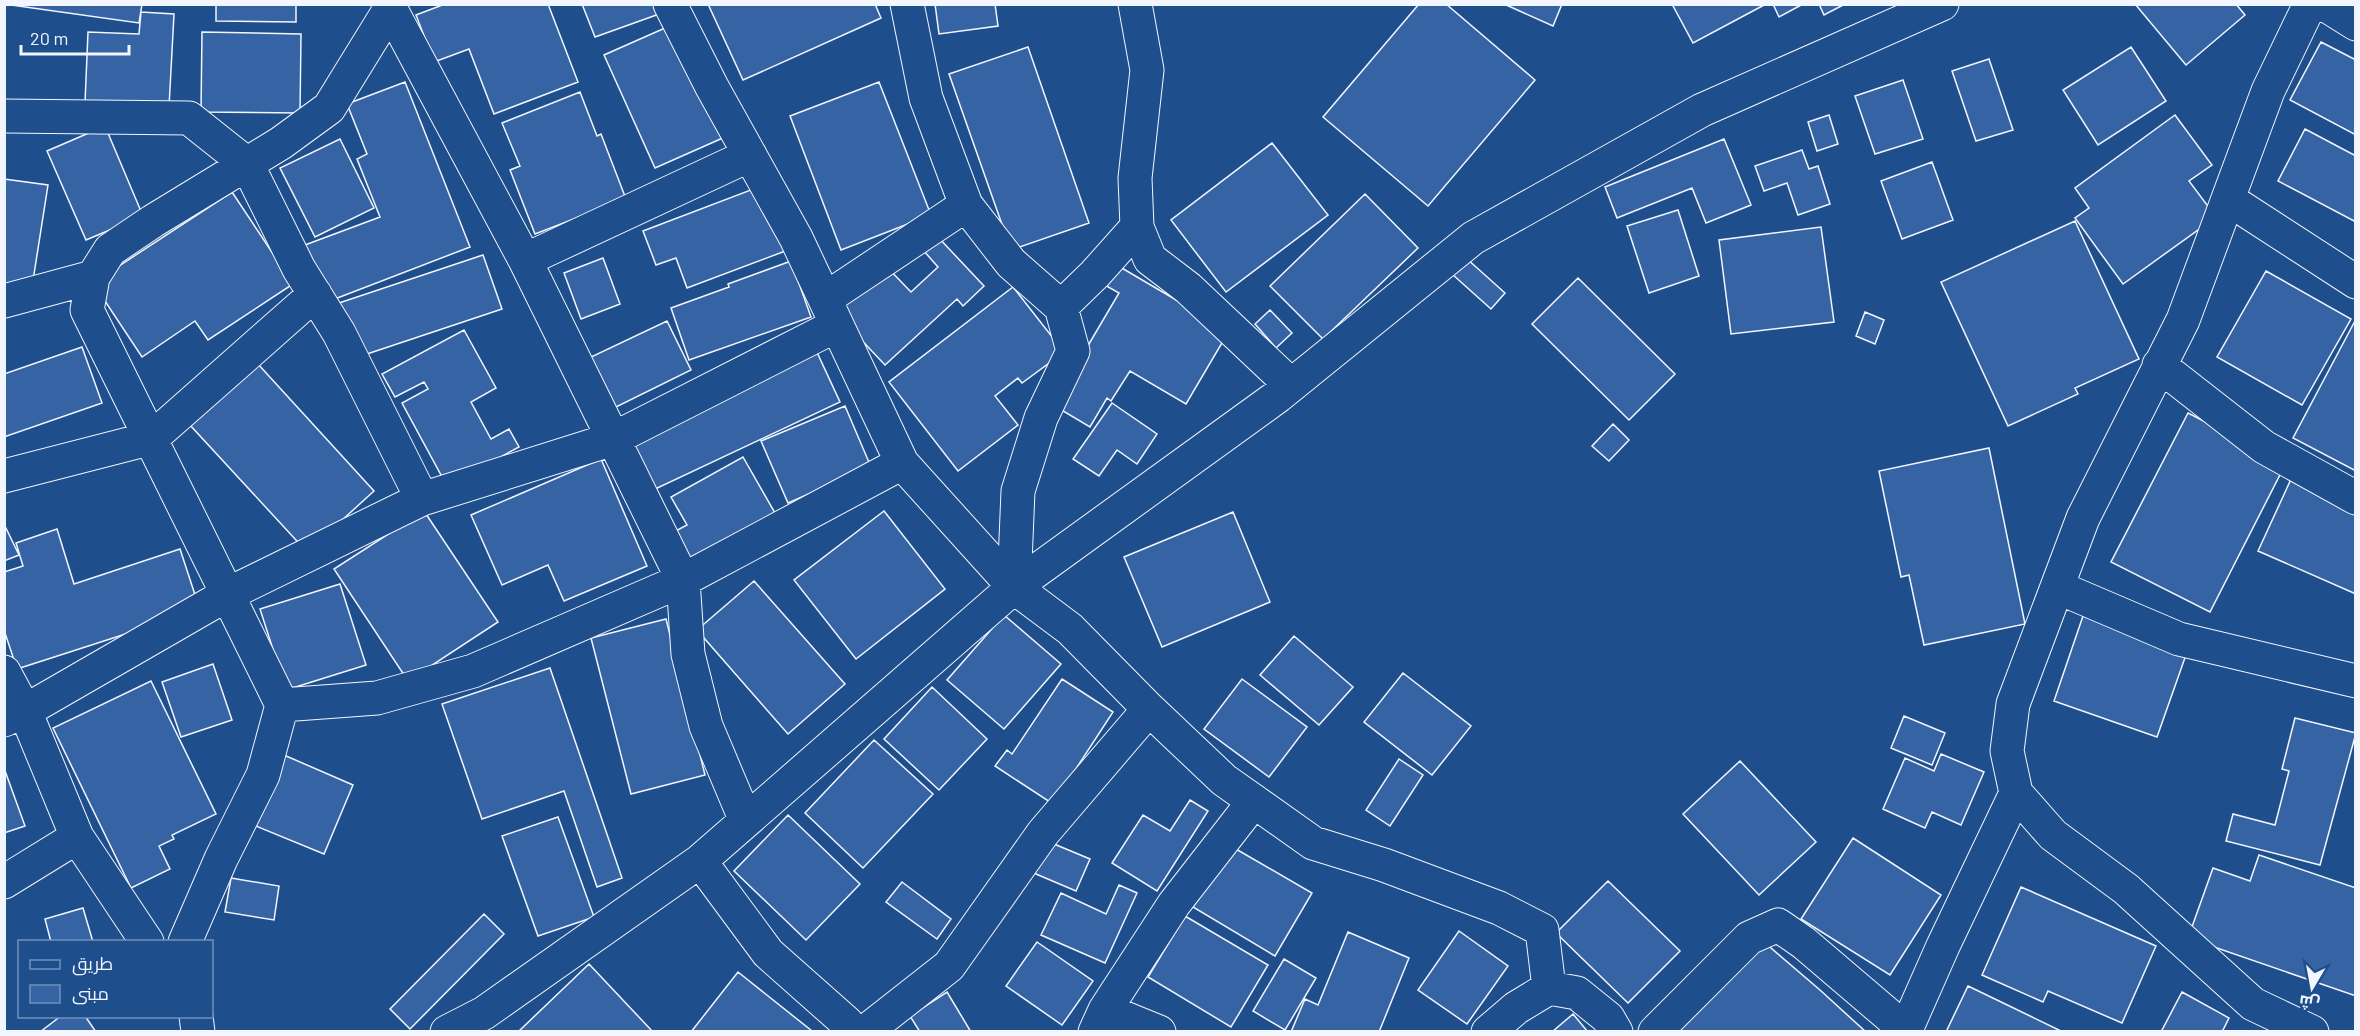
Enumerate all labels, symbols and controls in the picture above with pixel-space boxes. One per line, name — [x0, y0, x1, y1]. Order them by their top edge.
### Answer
scale bar — [21, 18, 129, 56]
text: 20 m — [30, 27, 68, 49]
legend — [18, 940, 213, 1018]
text: طريق — [72, 952, 113, 976]
north arrow — [2282, 958, 2342, 1018]
text: مبنى — [72, 982, 109, 1005]
text: ش — [2298, 991, 2321, 1014]

